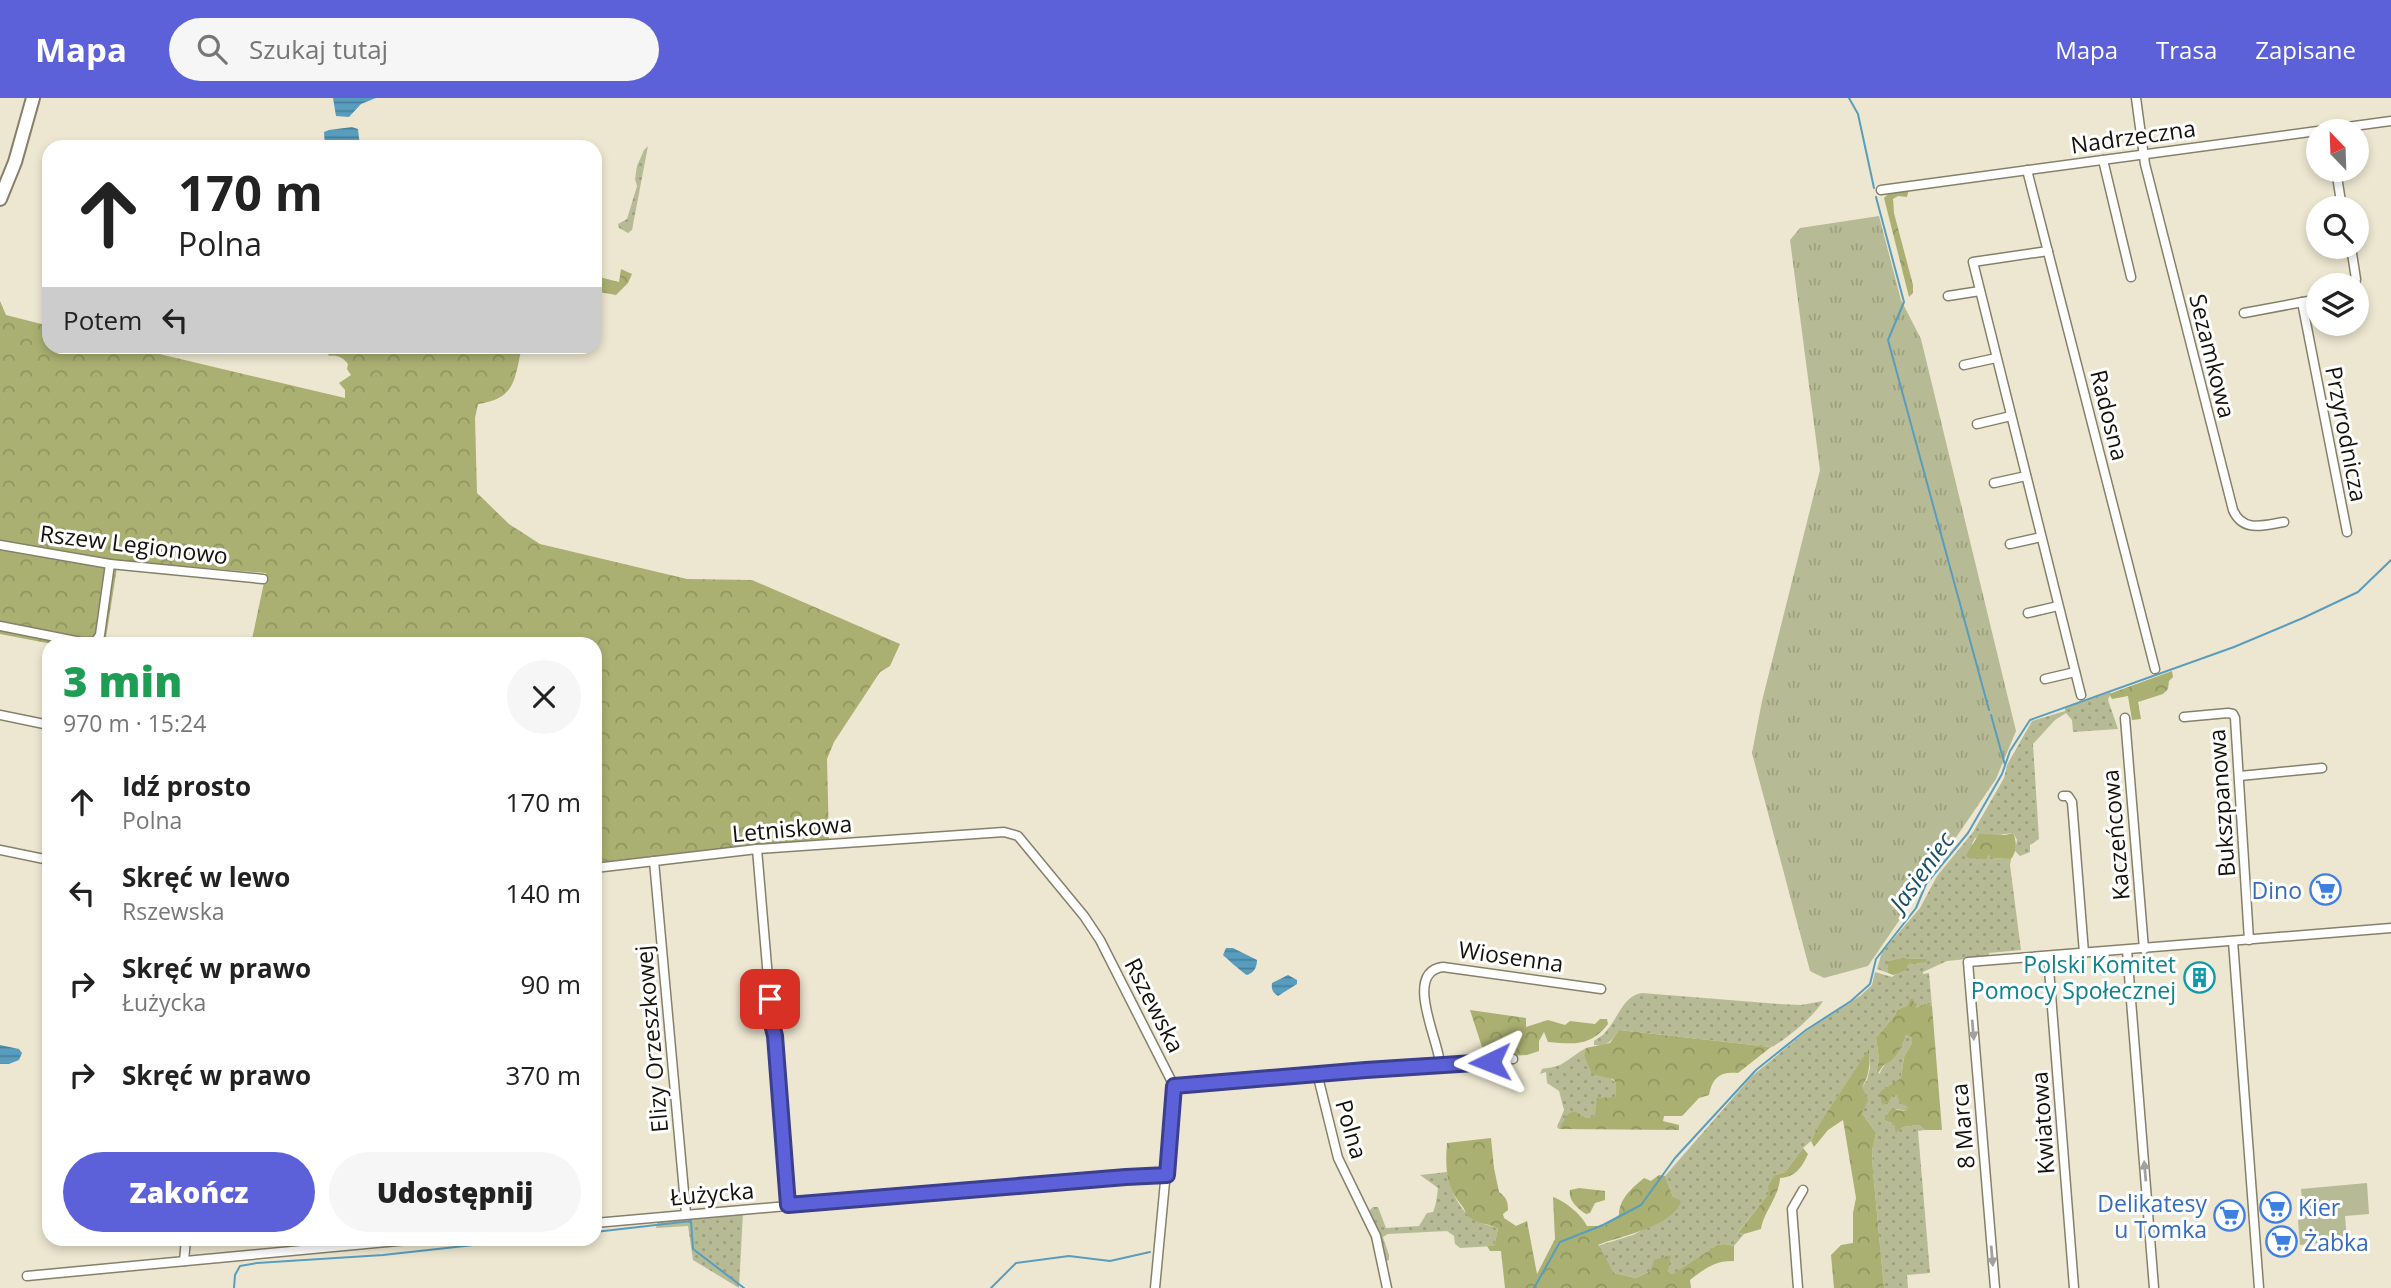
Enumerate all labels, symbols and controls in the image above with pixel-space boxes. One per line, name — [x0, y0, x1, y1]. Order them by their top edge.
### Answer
search box — [169, 18, 659, 81]
text: Mapa — [35, 27, 127, 72]
icon: search — [193, 30, 231, 68]
text: Szukaj tutaj — [249, 31, 388, 67]
text: Mapa — [2055, 33, 2118, 66]
text: Trasa — [2156, 33, 2217, 66]
text: Zapisane — [2255, 33, 2356, 66]
street label: Nadrzeczna — [2068, 111, 2198, 161]
north arrow — [2306, 119, 2370, 182]
map controls — [2306, 119, 2369, 336]
text: 170 m — [178, 159, 323, 225]
icon: ahead — [63, 168, 154, 259]
button: search — [2306, 196, 2369, 259]
text: Polna — [178, 222, 262, 265]
button: layers — [2306, 273, 2369, 336]
street label: Sezamkowa — [2182, 291, 2244, 421]
icon: left — [156, 301, 194, 339]
text: Potem — [63, 302, 142, 338]
street label: Przyrodnicza — [2318, 364, 2376, 504]
street label: Radosna — [2083, 366, 2137, 464]
street label: Rszew Legionowo — [38, 517, 230, 571]
text: 3 min — [63, 652, 182, 709]
button: close — [507, 660, 581, 734]
text: 970 m · 15:24 — [63, 707, 206, 739]
street label: Bukszpanowa — [2200, 728, 2242, 878]
text: Idź prosto — [122, 768, 251, 804]
street label: Kaczeńcowa — [2093, 768, 2137, 902]
icon: ahead — [63, 783, 101, 821]
text: 170 m — [506, 784, 581, 820]
text: Polna — [122, 804, 182, 836]
street label: Letniskowa — [731, 807, 853, 849]
water label: Jasieniec — [1879, 824, 1962, 921]
text: Skręć w lewo — [122, 859, 290, 895]
supermarket icon: Dino — [2308, 873, 2342, 907]
icon: left — [63, 874, 101, 912]
place label: Dino — [2252, 874, 2302, 906]
text: 140 m — [506, 875, 581, 911]
text: Rszewska — [122, 895, 225, 927]
street label: Wiosenna — [1456, 933, 1566, 979]
street label: Elizy Orzeszkowej — [627, 944, 675, 1134]
place label: Polski Komitet Pomocy Społecznej — [1971, 948, 2176, 1006]
text: Skręć w prawo — [122, 950, 311, 986]
street label: Rszewska — [1117, 952, 1193, 1058]
building icon: Polski Komitet Pomocy Społecznej — [2182, 960, 2216, 994]
icon: right — [63, 965, 101, 1003]
text: 90 m — [520, 966, 581, 1002]
pin — [740, 969, 800, 1029]
icon: arrive — [751, 980, 789, 1018]
text: Łużycka — [122, 986, 206, 1018]
one-way arrow — [1968, 1019, 1979, 1041]
position arrow — [1453, 1025, 1527, 1099]
icon: right — [63, 1056, 101, 1094]
text: Skręć w prawo — [122, 1057, 311, 1093]
text: 370 m — [506, 1057, 581, 1093]
street label: Kwiatowa — [2022, 1070, 2062, 1176]
street label: 8 Marca — [1942, 1082, 1982, 1170]
street label: Polna — [1328, 1096, 1376, 1162]
button: Zakończ — [63, 1152, 315, 1232]
button: Udostępnij — [329, 1152, 581, 1232]
one-way arrow — [2139, 1160, 2150, 1182]
street label: Łużycka — [669, 1173, 755, 1213]
place label: Delikatesy u Tomka — [2097, 1187, 2207, 1245]
supermarket icon: Kier — [2258, 1190, 2292, 1224]
place label: Kier — [2298, 1191, 2341, 1223]
supermarket icon: Delikatesy u Tomka — [2213, 1199, 2247, 1233]
supermarket icon: Żabka — [2264, 1225, 2298, 1259]
place label: Żabka — [2304, 1226, 2369, 1258]
one-way arrow — [1987, 1246, 1998, 1268]

